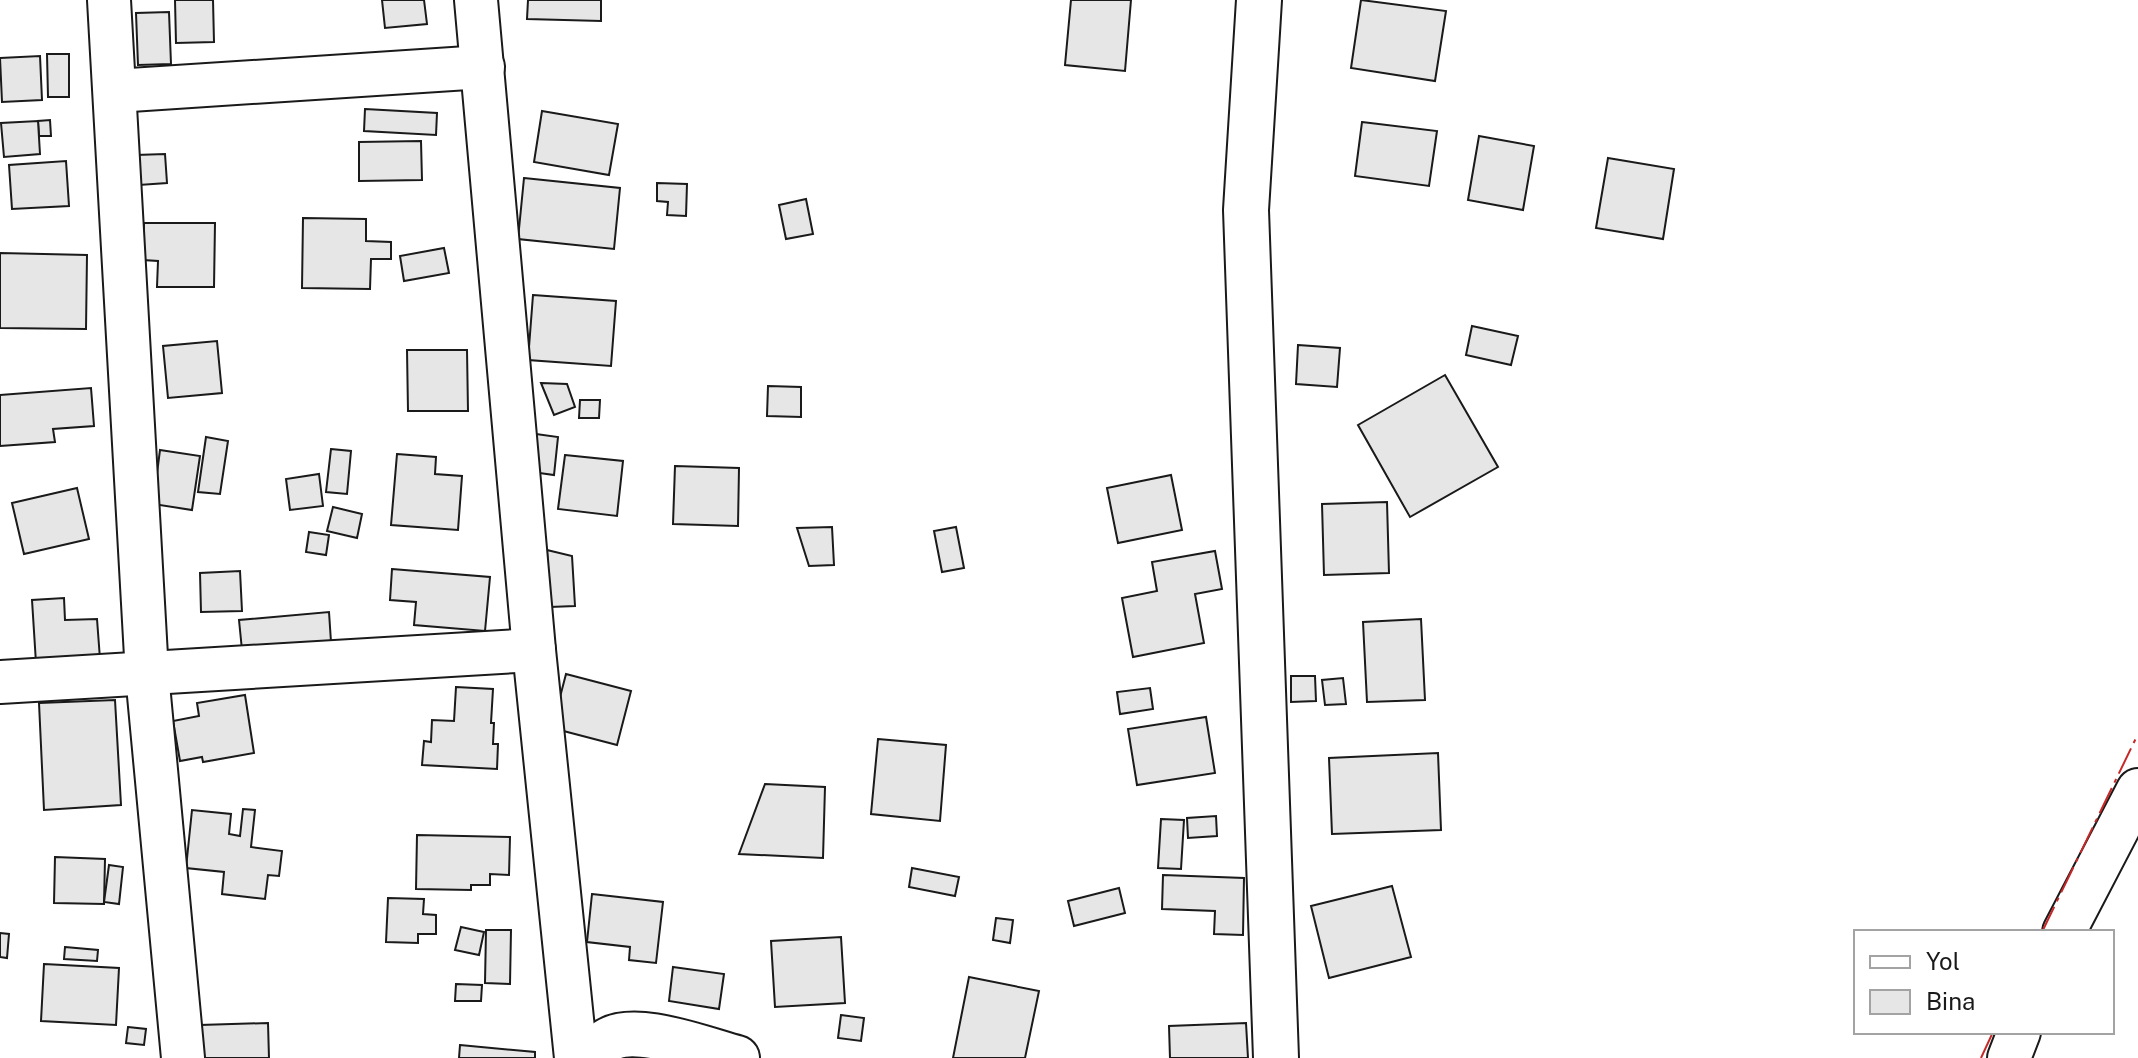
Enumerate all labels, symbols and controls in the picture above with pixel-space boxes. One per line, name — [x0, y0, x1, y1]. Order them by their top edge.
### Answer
legend — [1854, 930, 2114, 1034]
text: Yol — [1926, 947, 1960, 975]
text: Bina — [1926, 987, 1975, 1015]

